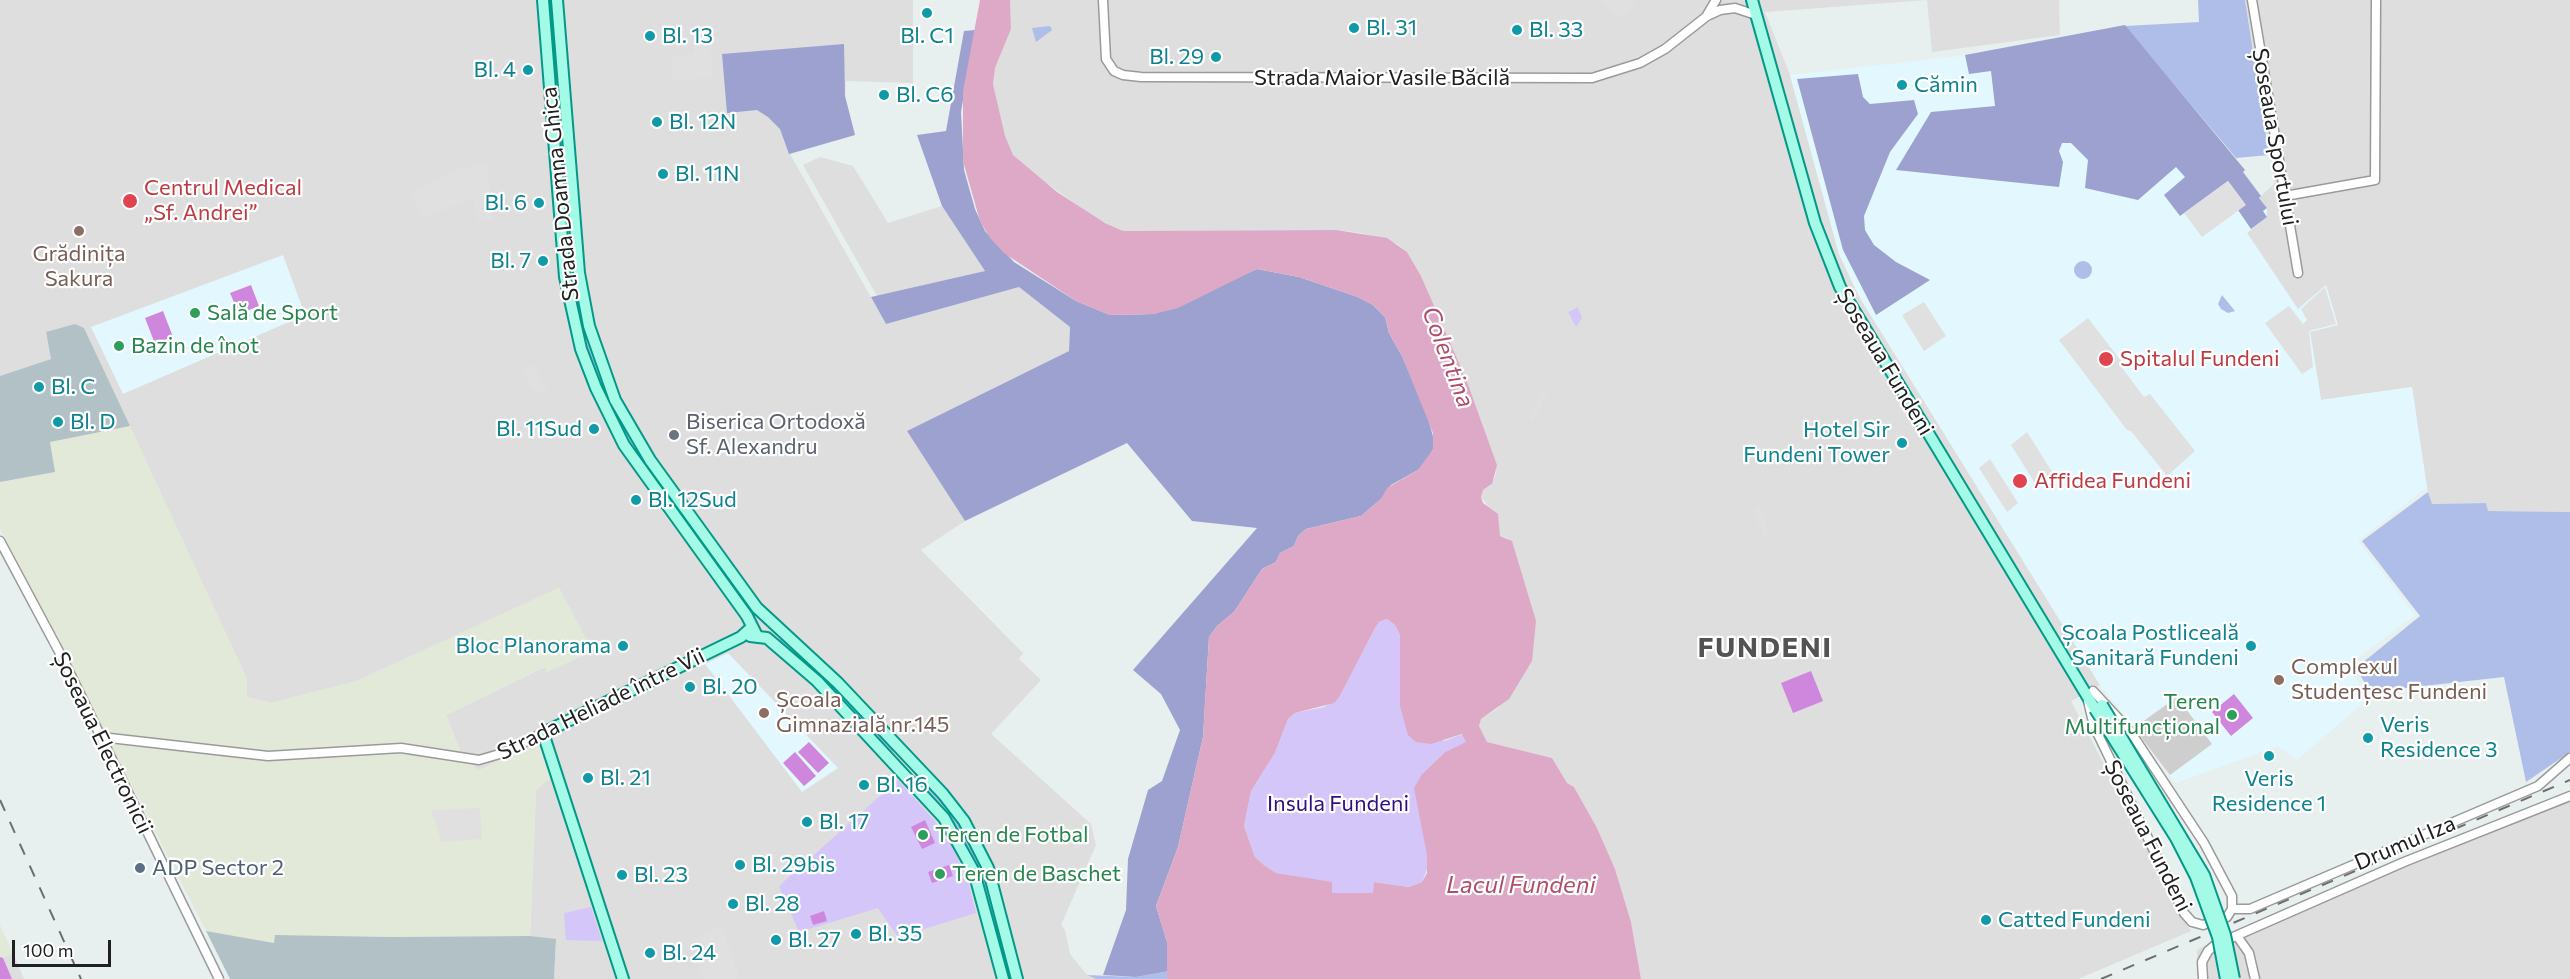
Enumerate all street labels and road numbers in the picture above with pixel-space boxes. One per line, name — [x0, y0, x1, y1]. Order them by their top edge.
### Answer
street label: Șoseaua Sportului — [2246, 46, 2304, 228]
street label: Strada Maior Vasile Băcilă — [1254, 65, 1510, 91]
street label: Strada Doamna Ghica — [536, 86, 584, 302]
street label: Șoseaua Fundeni — [1831, 284, 1939, 440]
street label: Strada Heliade între Vii — [493, 642, 709, 766]
street label: Șoseaua Electronicii — [47, 648, 159, 838]
street label: Șoseaua Fundeni — [2098, 756, 2198, 916]
street label: Drumul Iza — [2351, 810, 2459, 876]

